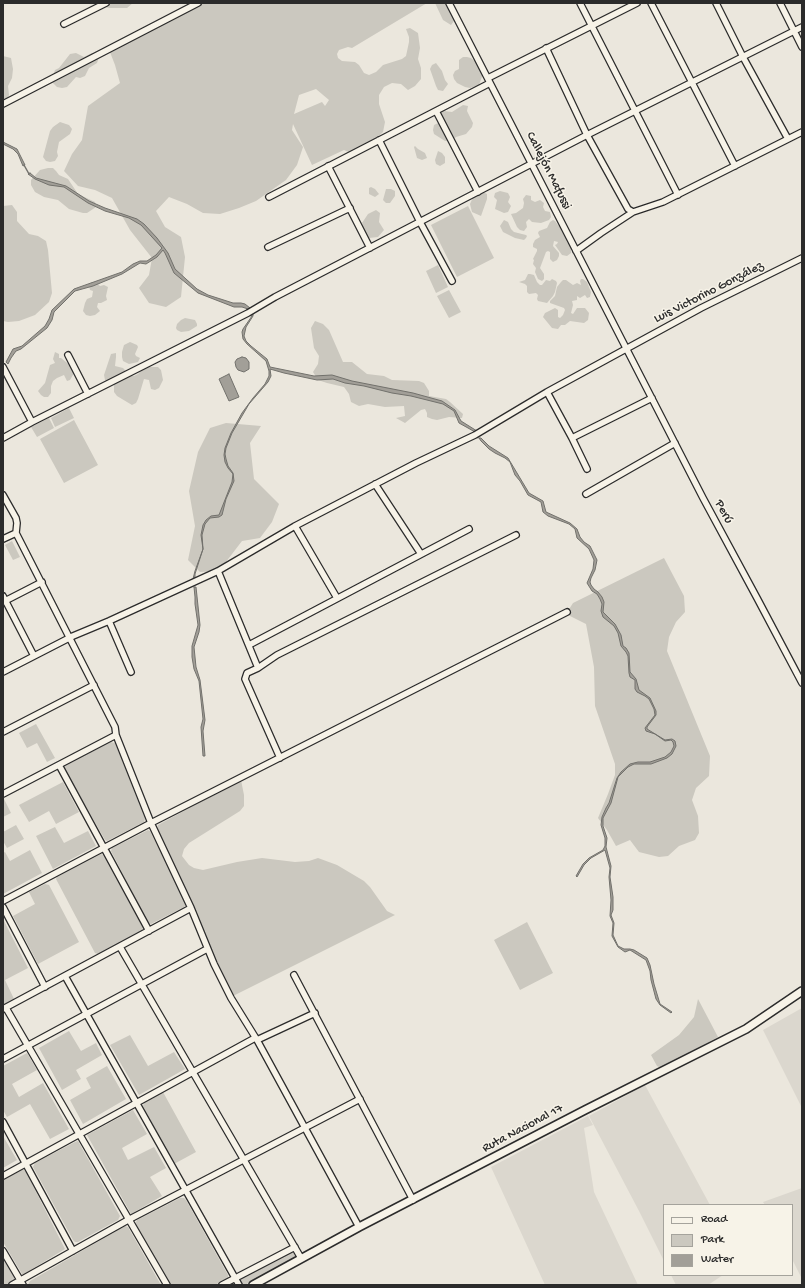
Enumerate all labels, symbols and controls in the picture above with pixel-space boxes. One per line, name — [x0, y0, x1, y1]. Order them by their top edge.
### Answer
street label: Callejón Mafussi — [522, 130, 574, 212]
street label: Luis Victorino González — [652, 259, 766, 327]
street label: Perú — [710, 497, 736, 527]
street label: Ruta Nacional 17 — [480, 1101, 566, 1157]
legend — [663, 1204, 793, 1276]
text: Road — [701, 1213, 727, 1227]
text: Park — [701, 1233, 724, 1247]
text: Water — [701, 1253, 733, 1267]

